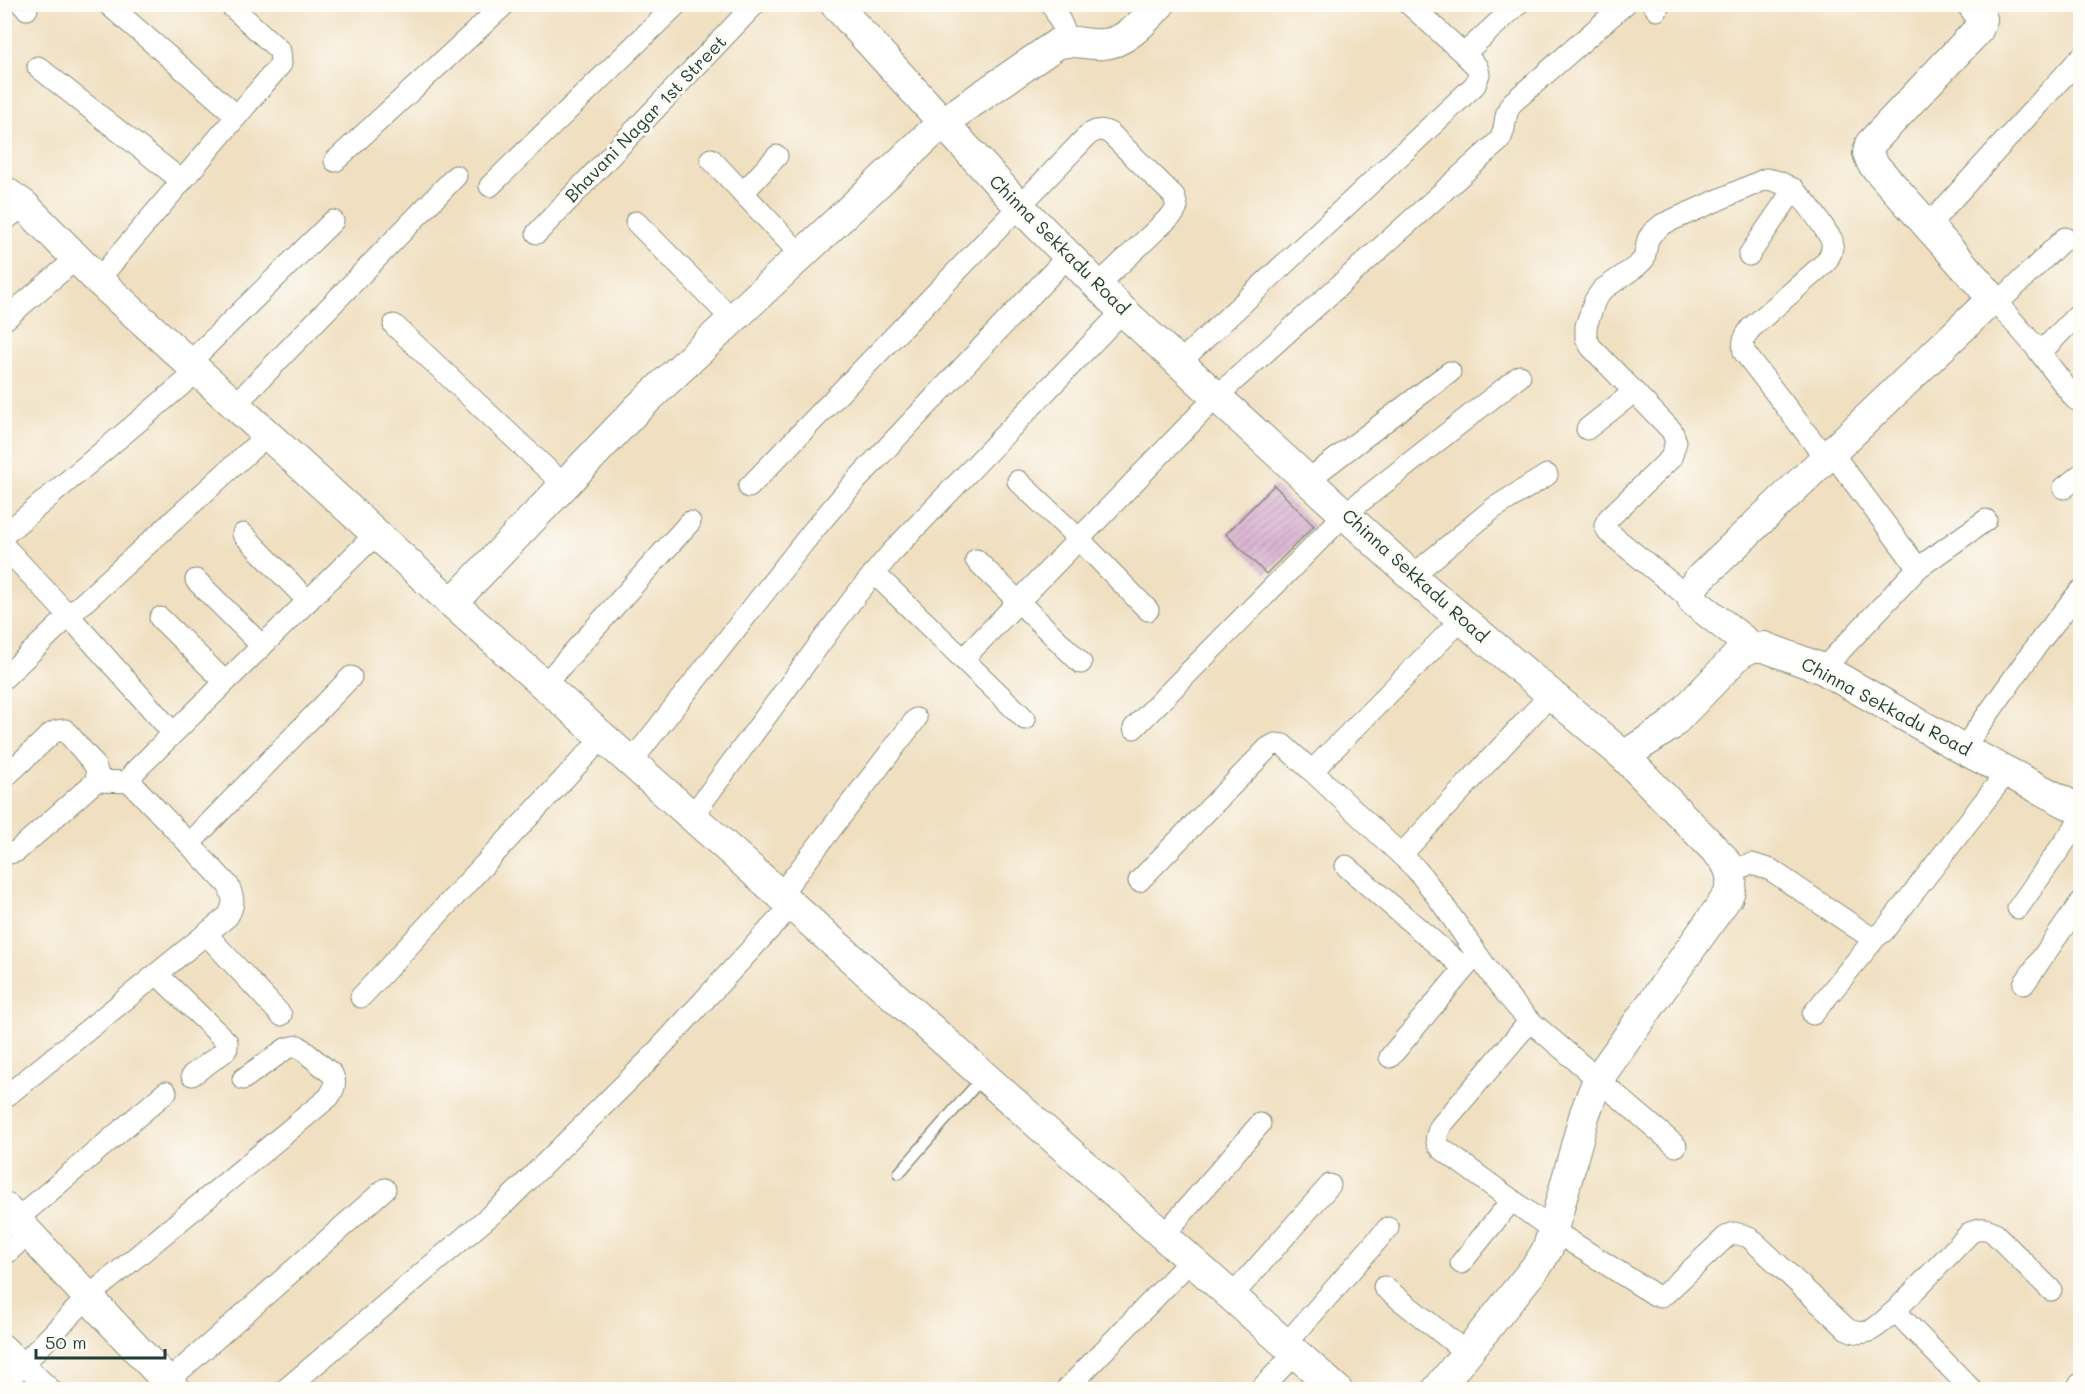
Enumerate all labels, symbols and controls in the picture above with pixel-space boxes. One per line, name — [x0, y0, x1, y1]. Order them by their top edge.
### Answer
street label: Bhavani Nagar 1st Street — [559, 30, 731, 207]
street label: Chinna Sekkadu Road — [984, 169, 1135, 320]
street label: Chinna Sekkadu Road — [1337, 503, 1494, 647]
street label: Chinna Sekkadu Road — [1797, 651, 1976, 761]
scale bar — [36, 1322, 165, 1360]
text: 50 m — [45, 1330, 87, 1354]

